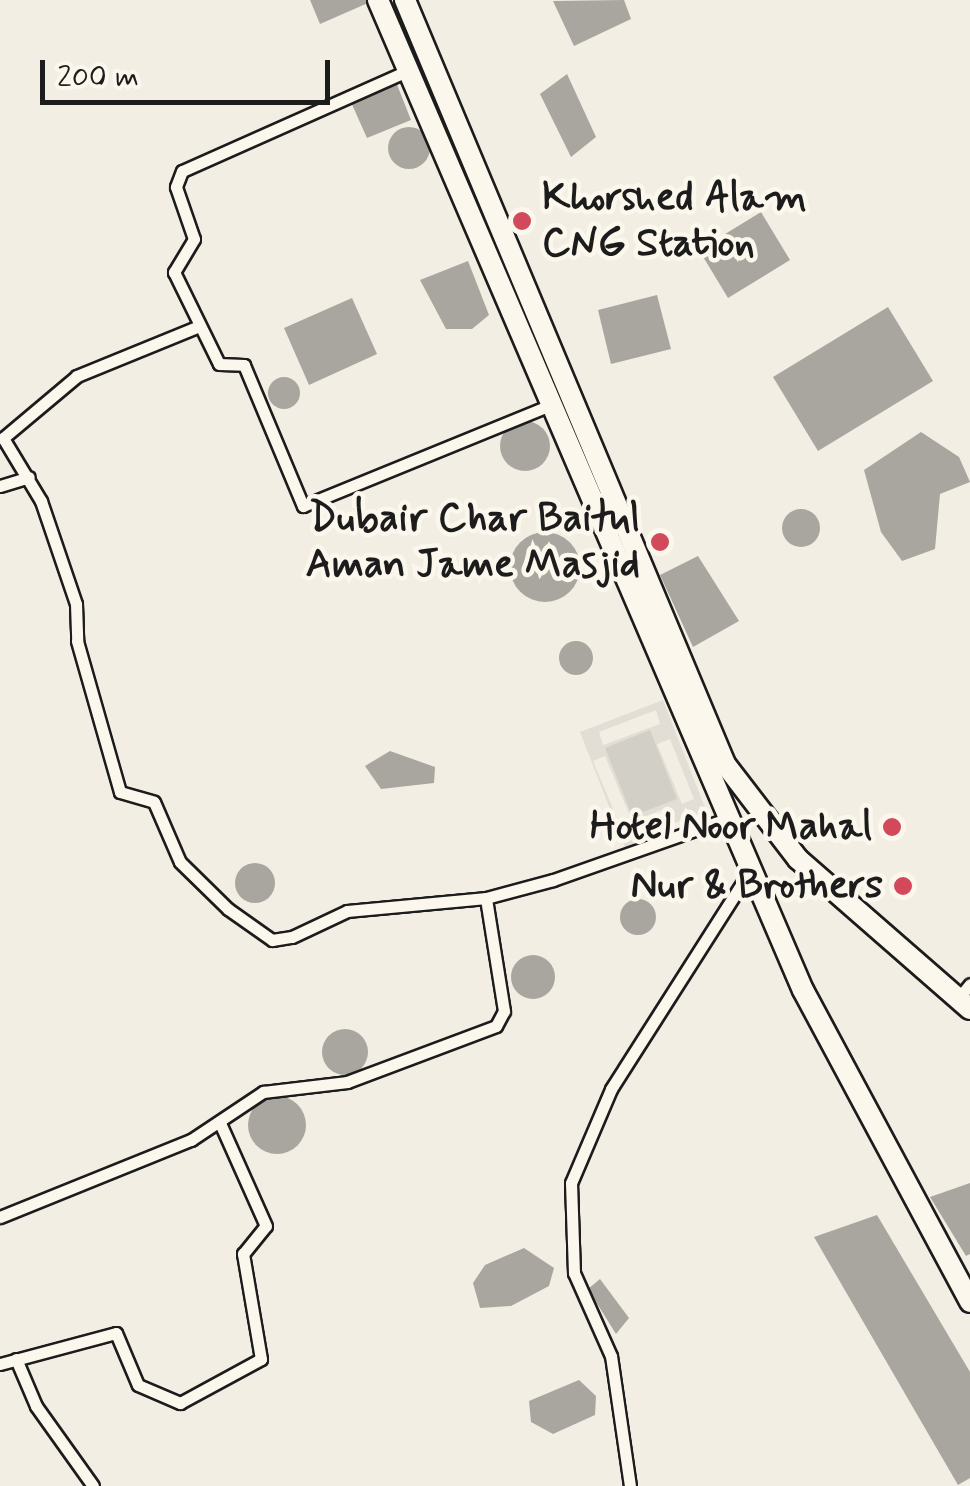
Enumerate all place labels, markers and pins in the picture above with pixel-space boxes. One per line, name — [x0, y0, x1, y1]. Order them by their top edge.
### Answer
place label: Khorshed Alam CNG Station — [542, 174, 798, 268]
marker: Khorshed Alam CNG Station — [511, 210, 533, 232]
place label: Dubair Char Baitul Aman Jame Masjid — [306, 495, 640, 589]
marker: Dubair Char Baitul Aman Jame Masjid — [649, 531, 671, 553]
place label: Hotel Noor Mahal — [591, 803, 872, 851]
marker: Hotel Noor Mahal — [881, 816, 903, 838]
place label: Nur & Brothers — [631, 862, 883, 910]
marker: Nur & Brothers — [892, 875, 914, 897]

